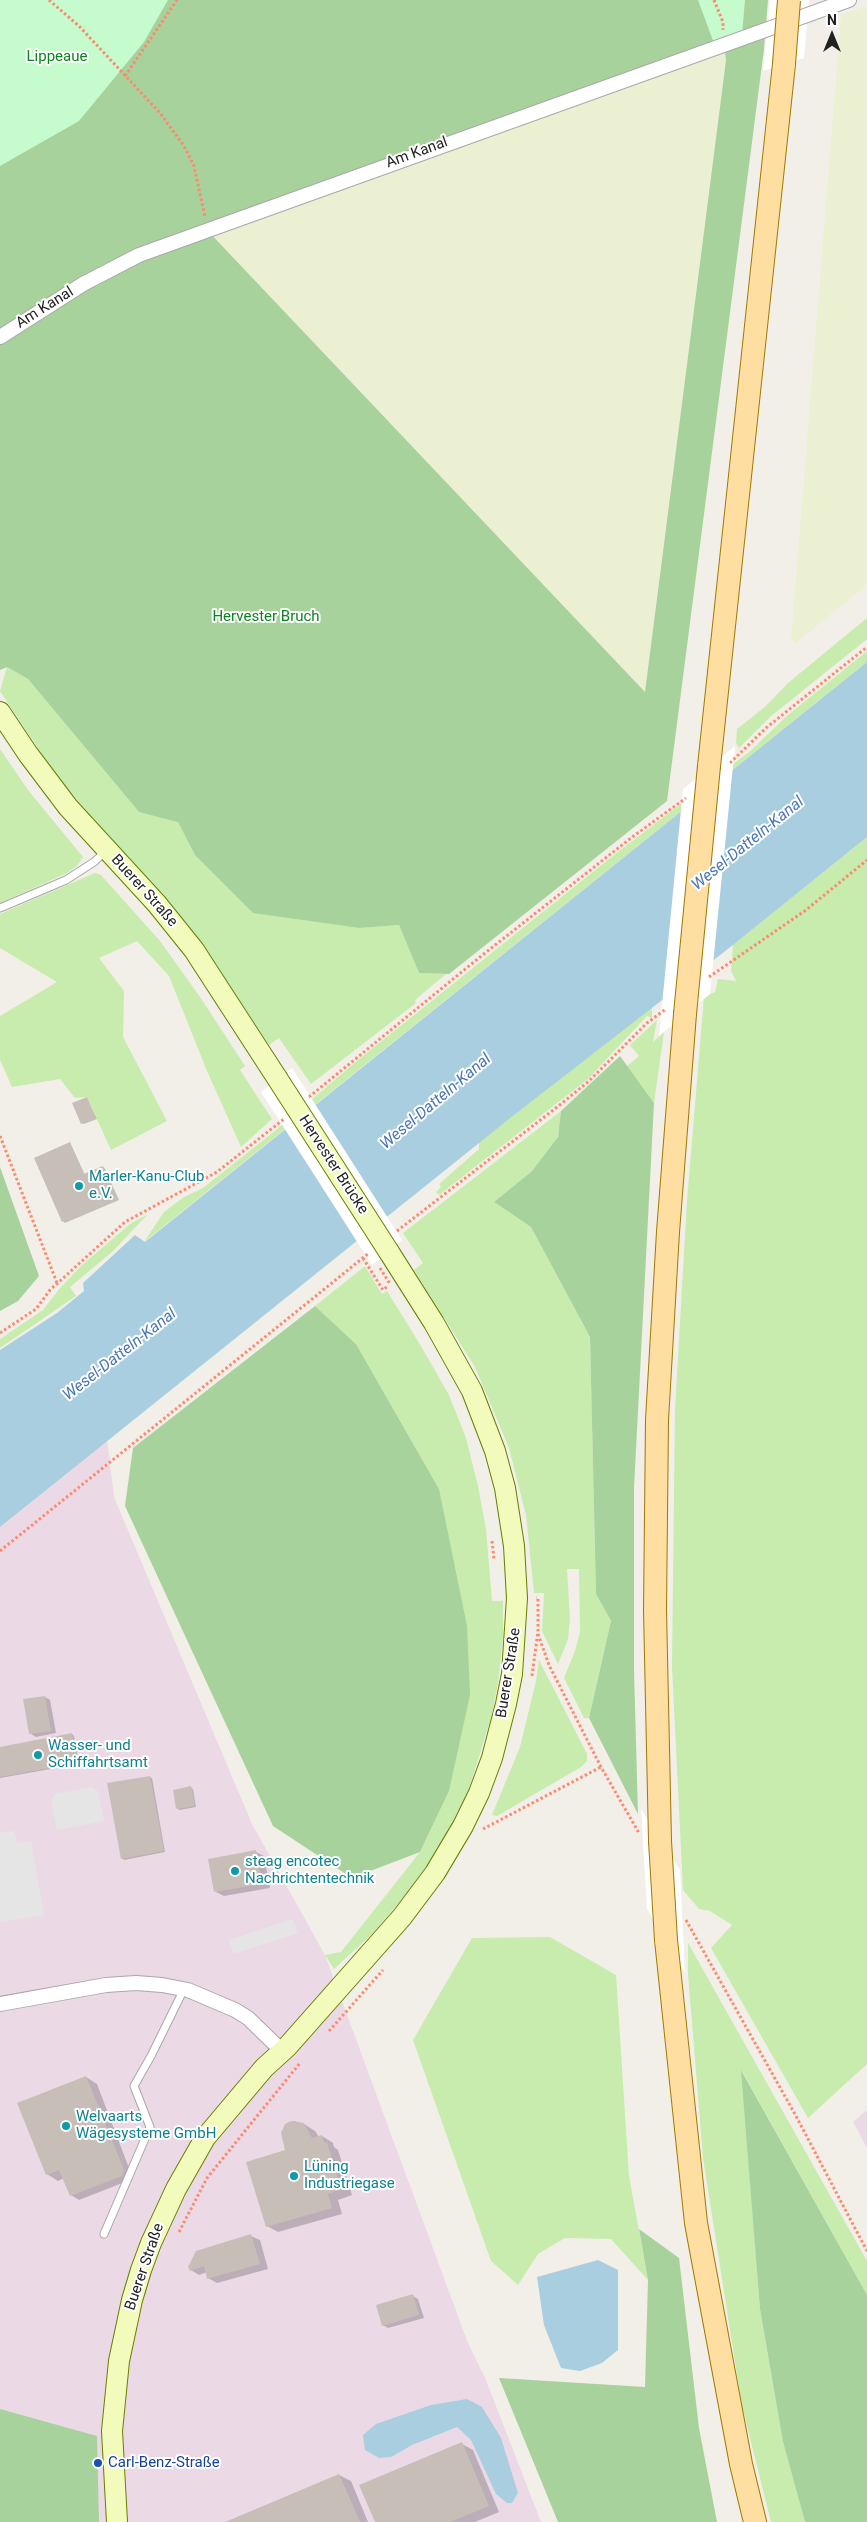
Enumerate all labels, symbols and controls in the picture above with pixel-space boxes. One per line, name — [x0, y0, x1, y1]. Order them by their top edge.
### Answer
north arrow — [807, 10, 857, 60]
text: N — [827, 12, 837, 28]
park label: Lippeaue — [27, 48, 87, 66]
street label: Am Kanal — [384, 134, 450, 172]
street label: Am Kanal — [13, 283, 77, 333]
park label: Hervester Bruch — [212, 608, 320, 626]
water label: Wesel-Datteln-Kanal — [688, 793, 808, 895]
street label: Buerer Straße — [107, 851, 181, 931]
water label: Wesel-Datteln-Kanal — [377, 1050, 495, 1154]
street label: Hervester Brücke — [294, 1112, 372, 1218]
place label: Marler-Kanu-Club e.V. — [89, 1168, 205, 1203]
marker: Marler-Kanu-Club e.V. — [73, 1180, 85, 1192]
water label: Wesel-Datteln-Kanal — [59, 1305, 181, 1405]
street label: Buerer Straße — [493, 1627, 525, 1719]
place label: Wasser- und Schiffahrtsamt — [48, 1737, 148, 1772]
marker: Wasser- und Schiffahrtsamt — [32, 1749, 44, 1761]
place label: steag encotec Nachrichtentechnik — [245, 1853, 374, 1888]
marker: steag encotec Nachrichtentechnik — [229, 1865, 241, 1877]
place label: Welvaarts Wägesysteme GmbH — [76, 2108, 216, 2143]
marker: Welvaarts Wägesysteme GmbH — [60, 2120, 72, 2132]
place label: Lüning Industriegase — [304, 2158, 395, 2193]
marker: Lüning Industriegase — [288, 2170, 300, 2182]
street label: Buerer Straße — [122, 2221, 168, 2313]
place label: Carl-Benz-Straße — [108, 2454, 220, 2472]
marker: Carl-Benz-Straße — [92, 2457, 104, 2469]

